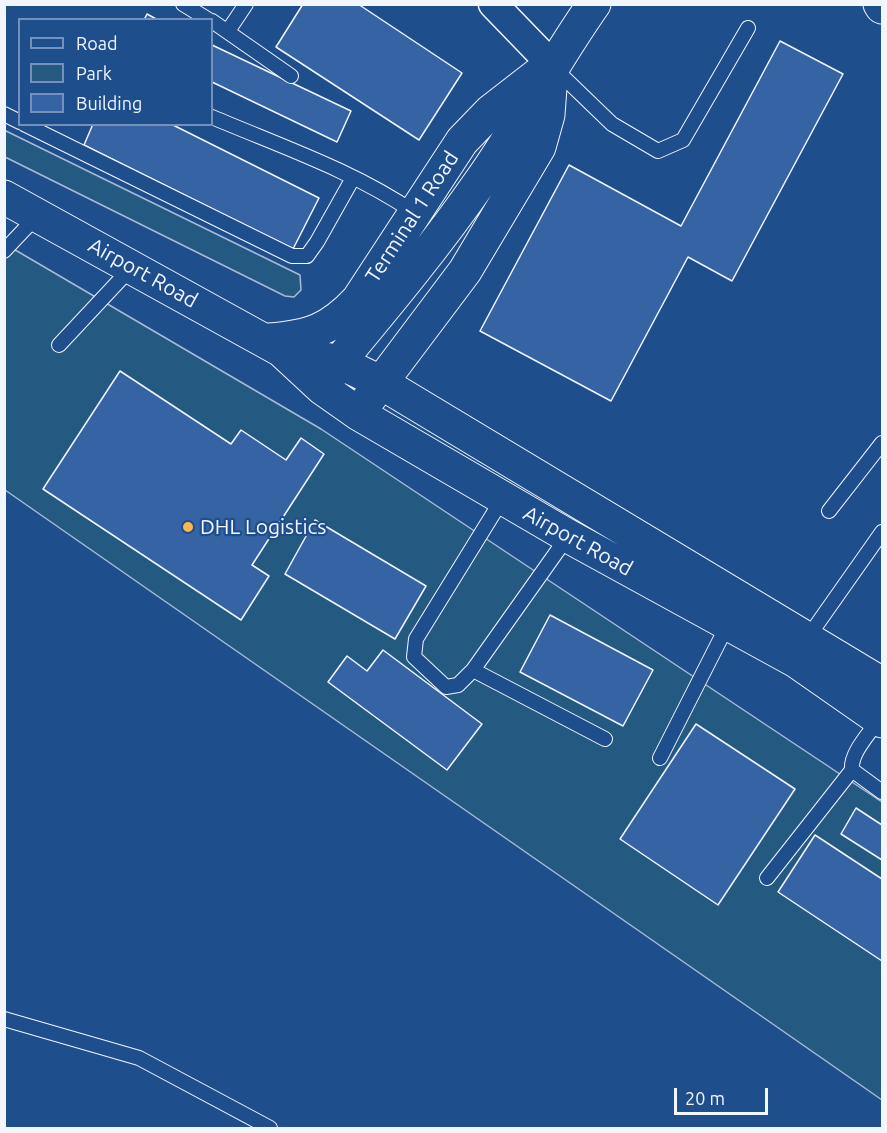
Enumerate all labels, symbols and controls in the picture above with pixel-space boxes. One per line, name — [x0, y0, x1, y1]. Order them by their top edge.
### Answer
legend — [18, 18, 213, 126]
text: Road — [76, 33, 118, 53]
text: Park — [76, 63, 112, 83]
text: Building — [76, 93, 142, 113]
street label: Terminal 1 Road — [360, 147, 464, 287]
street label: Airport Road — [84, 233, 202, 313]
street label: Airport Road — [519, 501, 637, 581]
place label: DHL Logistics — [200, 514, 326, 540]
marker: DHL Logistics — [181, 520, 195, 534]
scale bar — [677, 1076, 772, 1114]
text: 20 m — [685, 1088, 725, 1108]

